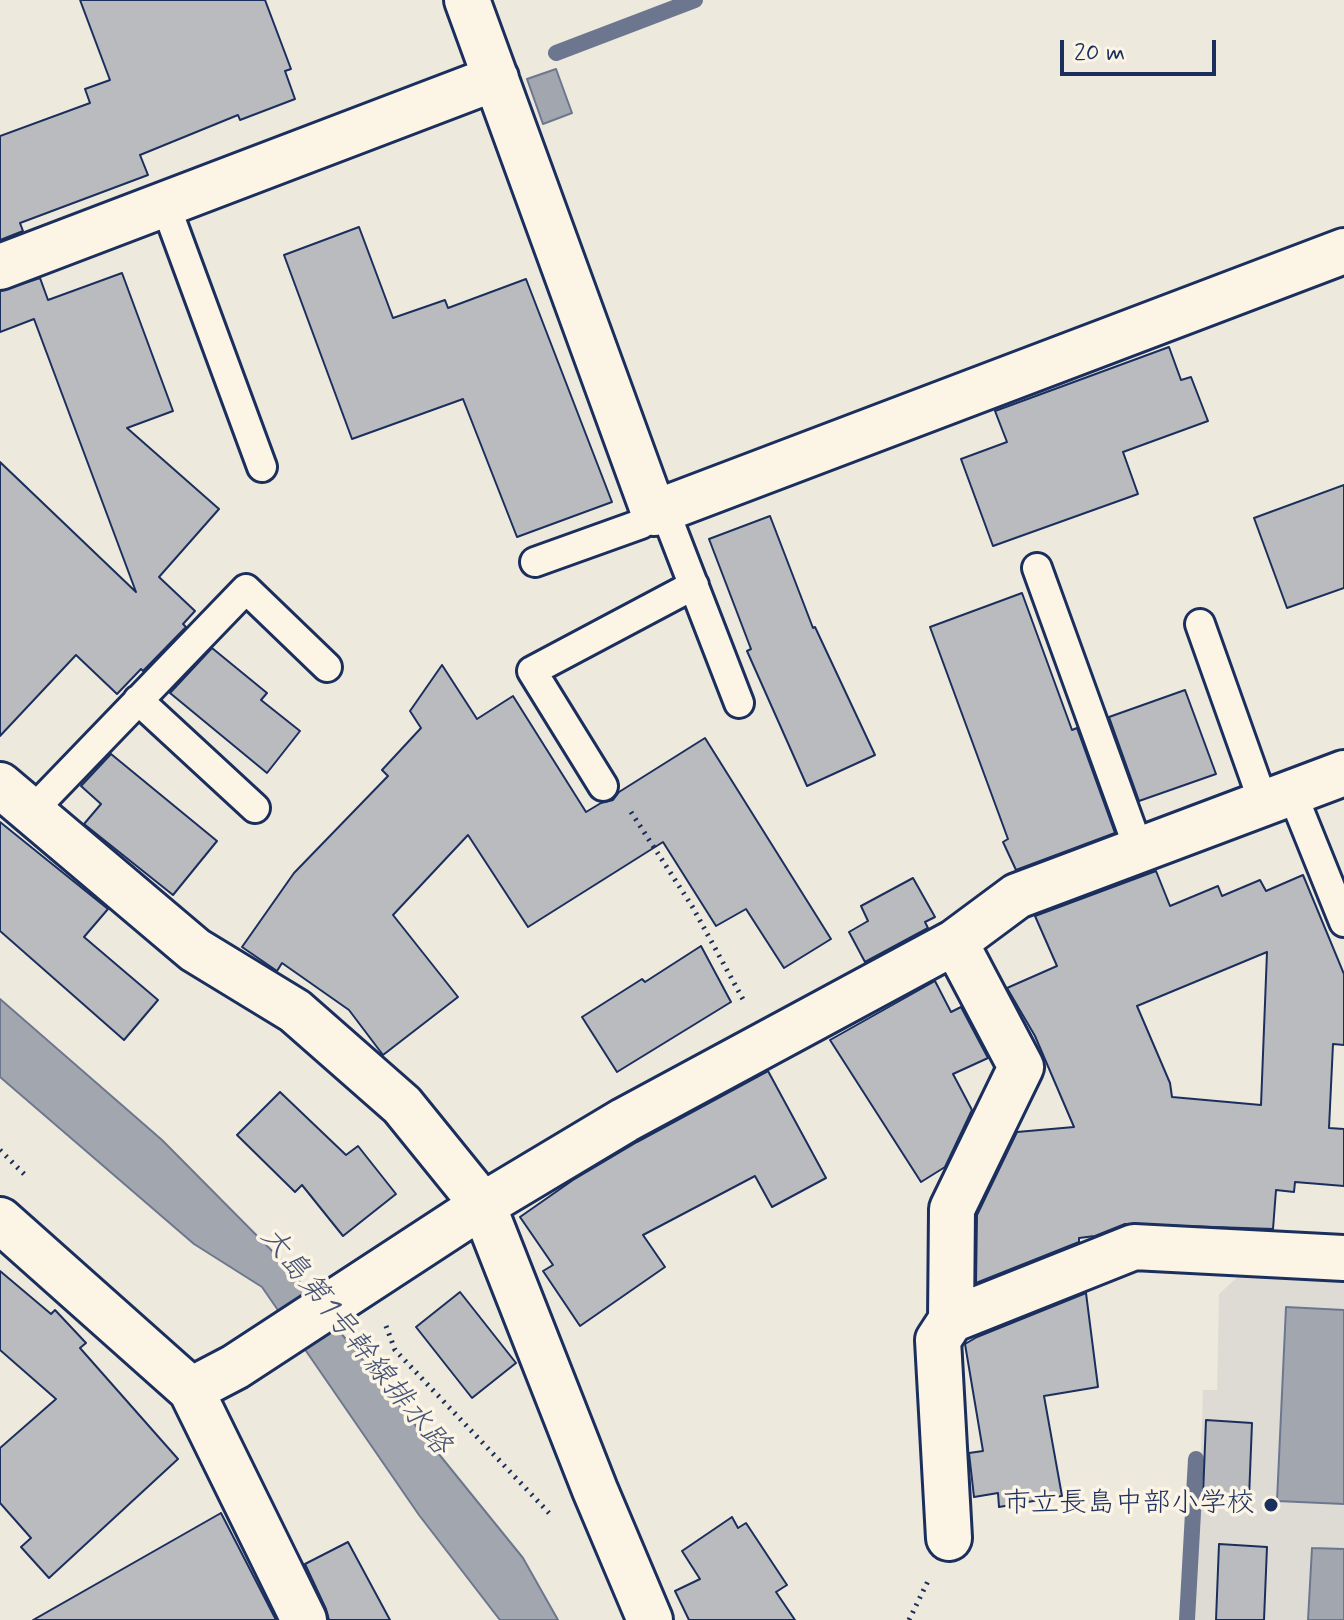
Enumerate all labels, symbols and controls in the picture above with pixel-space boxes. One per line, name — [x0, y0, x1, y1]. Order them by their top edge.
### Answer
scale bar — [1064, 24, 1220, 74]
text: 20 m — [1074, 38, 1125, 69]
water label: 大島第1号幹線排水路 — [251, 1221, 457, 1463]
place label: 市立長島中部小学校 — [1003, 1488, 1255, 1522]
marker: 市立長島中部小学校 — [1262, 1496, 1280, 1514]

